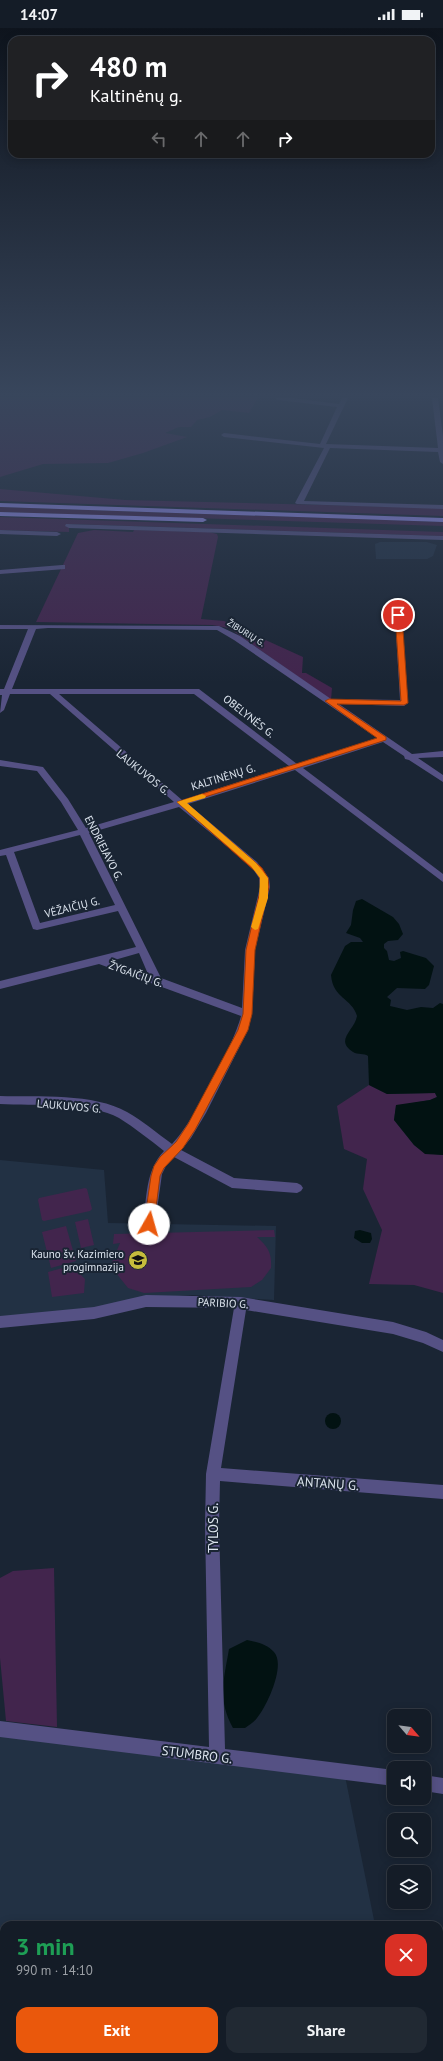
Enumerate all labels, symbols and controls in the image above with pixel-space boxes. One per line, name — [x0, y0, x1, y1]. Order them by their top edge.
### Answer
text: 14:07 — [20, 5, 58, 24]
text: 480 m — [90, 48, 167, 85]
icon: right — [24, 52, 76, 104]
text: Kaltinėnų g. — [90, 84, 182, 107]
icon: left — [148, 128, 170, 150]
icon: ahead — [190, 128, 212, 150]
icon: ahead — [232, 128, 254, 150]
icon: right — [274, 128, 296, 150]
pin — [381, 598, 415, 632]
icon: arrive — [387, 604, 409, 626]
street label: ŽIBURIŲ G. — [225, 617, 267, 648]
street label: OBELYNĖS G. — [220, 691, 278, 741]
street label: LAUKUVOS G. — [113, 746, 173, 798]
street label: KALTINĖNŲ G. — [189, 761, 257, 793]
street label: ENDRIEJAVO G. — [82, 813, 126, 883]
street label: VĖŽAIČIŲ G. — [42, 893, 101, 921]
street label: ŽYGAIČIŲ G. — [107, 958, 165, 990]
street label: LAUKUVOS G. — [36, 1096, 102, 1116]
position arrow — [128, 1203, 170, 1245]
place label: Kauno šv. Kazimiero progimnazija — [31, 1247, 124, 1274]
school or university icon: Kauno šv. Kazimiero progimnazija — [127, 1249, 149, 1271]
street label: PARIBIO G. — [197, 1295, 249, 1311]
street label: ANTANŲ G. — [297, 1473, 360, 1494]
street label: TYLOS G. — [205, 1503, 222, 1553]
north arrow — [387, 1709, 431, 1753]
map controls — [387, 1709, 431, 1909]
street label: STUMBRO G. — [161, 1742, 233, 1767]
button: sound — [387, 1761, 431, 1805]
button: search — [387, 1813, 431, 1857]
button: layers — [387, 1865, 431, 1909]
text: 3 min — [16, 1931, 75, 1962]
button: close — [385, 1934, 427, 1976]
text: 990 m · 14:10 — [16, 1962, 93, 1979]
button: Exit — [16, 2007, 218, 2053]
button: Share — [226, 2007, 427, 2053]

